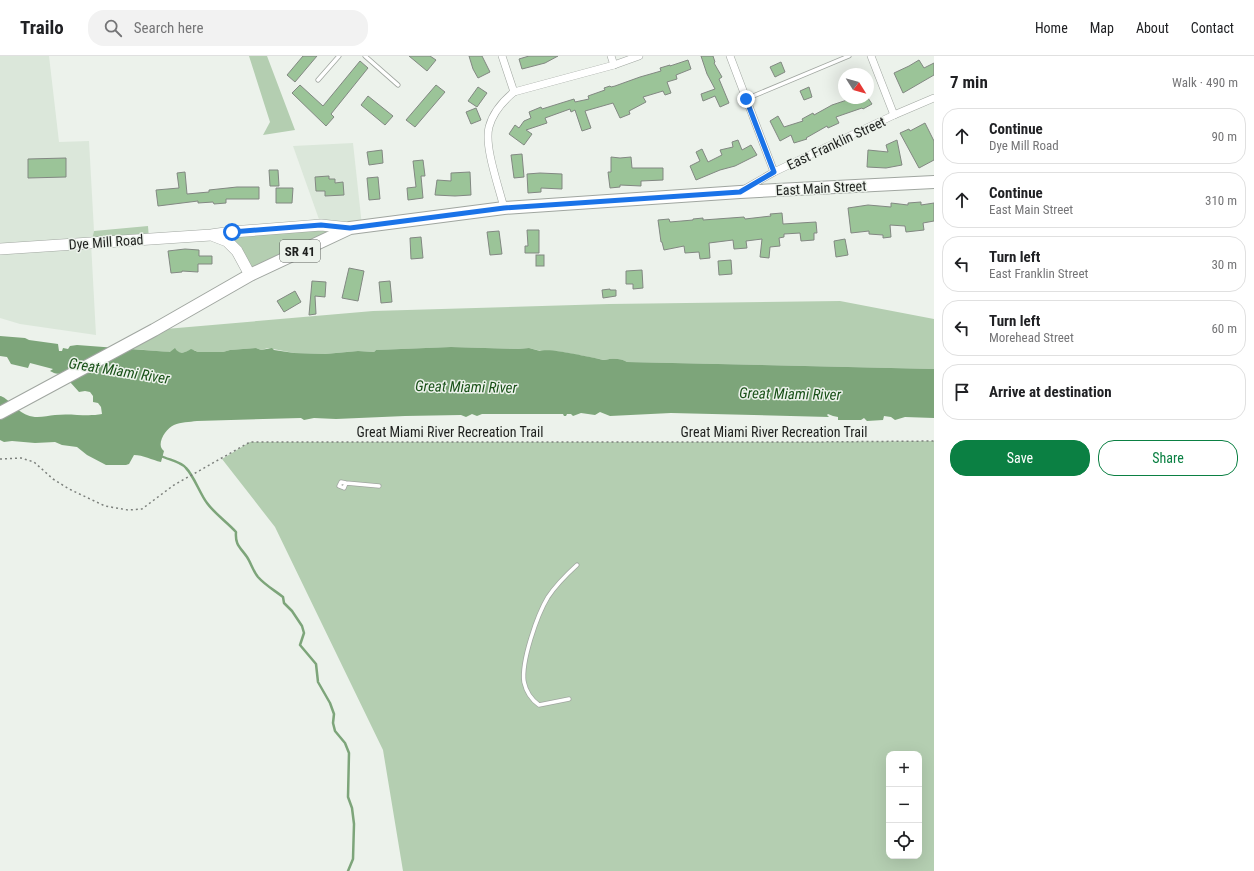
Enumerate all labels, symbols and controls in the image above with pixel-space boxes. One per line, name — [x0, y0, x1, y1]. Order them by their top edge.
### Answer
search box — [88, 10, 368, 46]
text: Trailo — [20, 16, 64, 39]
icon: search — [102, 17, 124, 39]
text: Search here — [134, 19, 203, 37]
text: Home — [1035, 20, 1068, 36]
text: Map — [1090, 20, 1114, 36]
text: About — [1136, 20, 1169, 36]
text: Contact — [1191, 20, 1234, 36]
north arrow — [838, 68, 874, 104]
text: 7 min — [950, 72, 988, 92]
text: Walk · 490 m — [1172, 75, 1238, 90]
route end — [737, 90, 755, 108]
street label: East Franklin Street — [784, 113, 888, 173]
text: Continue — [989, 120, 1043, 138]
icon: ahead — [951, 125, 973, 147]
text: 90 m — [1211, 129, 1237, 144]
text: Dye Mill Road — [989, 138, 1059, 153]
street label: East Main Street — [775, 178, 867, 198]
text: Continue — [989, 184, 1043, 202]
icon: ahead — [951, 189, 973, 211]
text: 310 m — [1205, 193, 1237, 208]
text: East Main Street — [989, 202, 1073, 217]
route start — [223, 223, 241, 241]
street label: Dye Mill Road — [68, 231, 144, 253]
road number: SR 41 — [280, 240, 320, 262]
text: Turn left — [989, 248, 1040, 266]
icon: left — [951, 253, 973, 275]
text: 30 m — [1211, 257, 1237, 272]
text: East Franklin Street — [989, 266, 1088, 281]
text: Turn left — [989, 312, 1040, 330]
icon: left — [951, 317, 973, 339]
text: 60 m — [1211, 321, 1237, 336]
text: Morehead Street — [989, 330, 1074, 345]
water label: Great Miami River — [67, 354, 171, 388]
water label: Great Miami River — [415, 377, 518, 397]
icon: arrive — [951, 381, 973, 403]
text: Arrive at destination — [989, 383, 1112, 401]
water label: Great Miami River — [739, 384, 842, 404]
street label: Great Miami River Recreation Trail — [357, 424, 543, 440]
street label: Great Miami River Recreation Trail — [681, 424, 867, 440]
button: Save — [950, 440, 1090, 476]
button: Share — [1098, 440, 1238, 476]
map controls — [886, 751, 922, 859]
button: + — [886, 751, 922, 787]
button: − — [886, 787, 922, 823]
button: locate — [886, 823, 922, 859]

